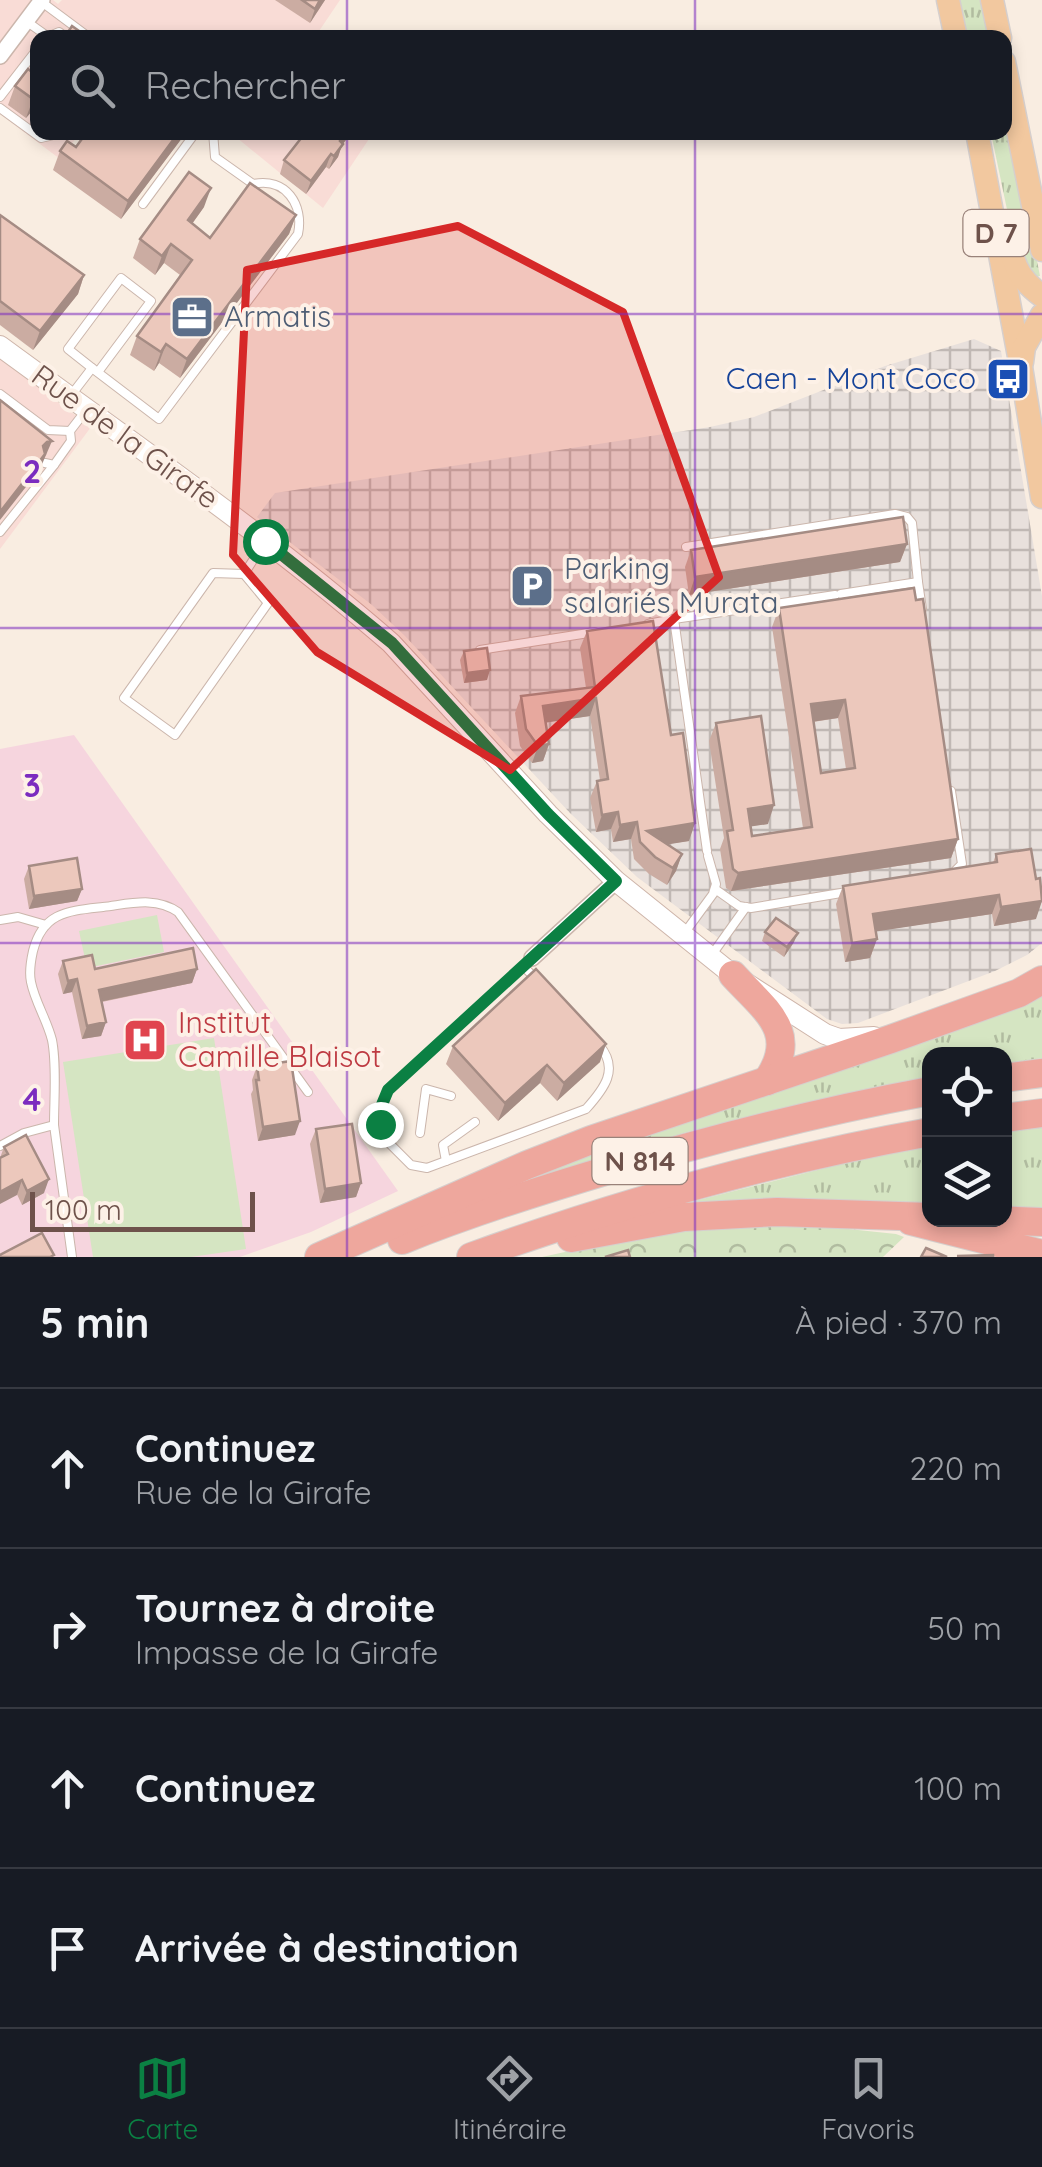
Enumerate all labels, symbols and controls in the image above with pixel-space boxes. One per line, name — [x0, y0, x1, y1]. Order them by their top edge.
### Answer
search box — [30, 30, 1012, 140]
icon: search — [65, 58, 120, 113]
text: Rechercher — [145, 61, 346, 109]
road number: D 7 — [964, 210, 1028, 256]
office icon: Armatis — [169, 294, 215, 340]
place label: Armatis — [224, 297, 331, 335]
street label: Rue de la Girafe — [25, 356, 227, 517]
bus stop icon: Caen - Mont Coco — [985, 356, 1031, 402]
place label: Caen - Mont Coco — [726, 359, 976, 397]
text: 2 — [23, 451, 41, 491]
route start — [243, 519, 289, 565]
place label: Parking salariés Murata — [564, 549, 778, 621]
parking icon: Parking salariés Murata — [509, 563, 555, 609]
text: 3 — [23, 765, 41, 805]
place label: Institut Camille Blaisot — [178, 1003, 382, 1075]
hospital icon: Institut Camille Blaisot — [122, 1017, 168, 1063]
map controls — [922, 1047, 1012, 1227]
button: locate — [922, 1047, 1012, 1137]
text: 4 — [23, 1079, 42, 1119]
route end — [358, 1102, 404, 1148]
button: layers — [922, 1137, 1012, 1227]
road number: N 814 — [592, 1138, 688, 1184]
scale bar — [30, 1187, 255, 1232]
text: 100 m — [45, 1192, 122, 1227]
text: 5 min — [40, 1296, 150, 1349]
text: À pied · 370 m — [795, 1302, 1002, 1342]
text: Continuez — [135, 1424, 315, 1472]
icon: ahead — [40, 1441, 95, 1496]
text: 220 m — [910, 1448, 1002, 1488]
text: Rue de la Girafe — [135, 1472, 372, 1512]
text: Tournez à droite — [135, 1584, 435, 1632]
icon: right — [40, 1601, 95, 1656]
text: 50 m — [928, 1608, 1002, 1648]
text: Impasse de la Girafe — [135, 1632, 438, 1672]
icon: ahead — [40, 1761, 95, 1816]
text: Continuez — [135, 1764, 315, 1812]
text: 100 m — [914, 1768, 1002, 1808]
icon: arrive — [40, 1921, 95, 1976]
text: Arrivée à destination — [135, 1924, 519, 1972]
tab: Carte — [127, 2051, 198, 2146]
tab: Itinéraire — [453, 2051, 567, 2146]
tab: Favoris — [821, 2051, 915, 2146]

